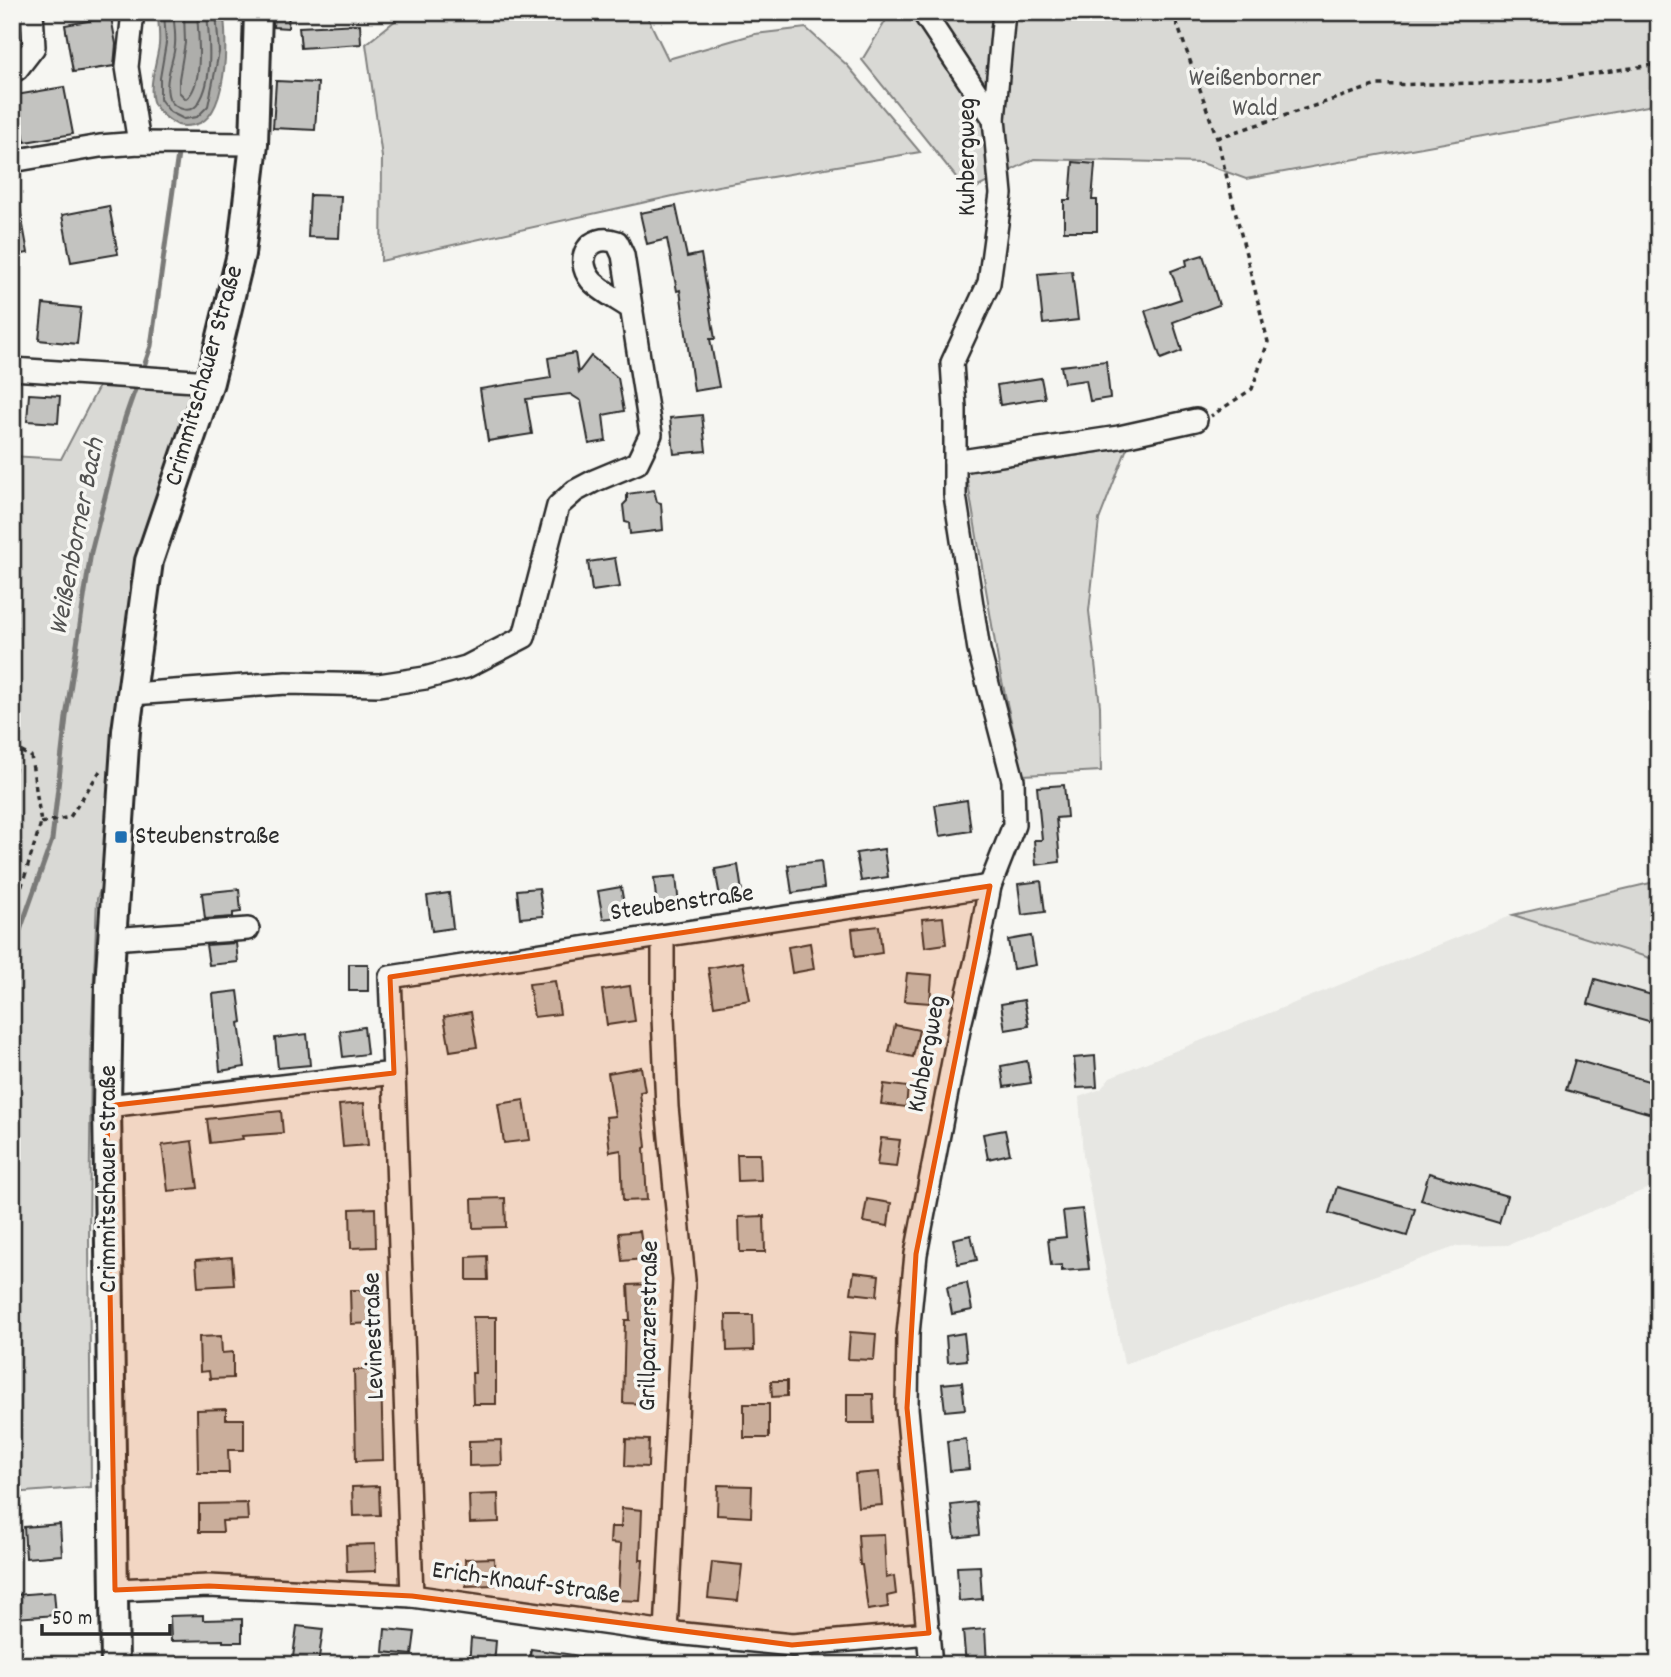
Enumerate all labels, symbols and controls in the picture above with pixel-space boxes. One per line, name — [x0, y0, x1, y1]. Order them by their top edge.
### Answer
park label: Weißenborner Wald — [1189, 61, 1322, 128]
street label: Kuhbergweg — [950, 98, 987, 216]
street label: Crimmitschauer Straße — [156, 261, 254, 491]
water label: Weißenborner Bach — [40, 434, 118, 639]
place label: Steubenstraße — [135, 819, 280, 856]
marker: Steubenstraße — [113, 829, 129, 845]
street label: Steubenstraße — [608, 876, 756, 932]
street label: Kuhbergweg — [899, 992, 957, 1116]
street label: Crimmitschauer Straße — [91, 1065, 128, 1293]
street label: Grillparzerstraße — [630, 1240, 670, 1412]
street label: Levinestraße — [354, 1272, 396, 1400]
street label: Erich-Knauf-Straße — [430, 1552, 622, 1616]
scale bar — [42, 1593, 170, 1637]
text: 50 m — [52, 1605, 92, 1635]

